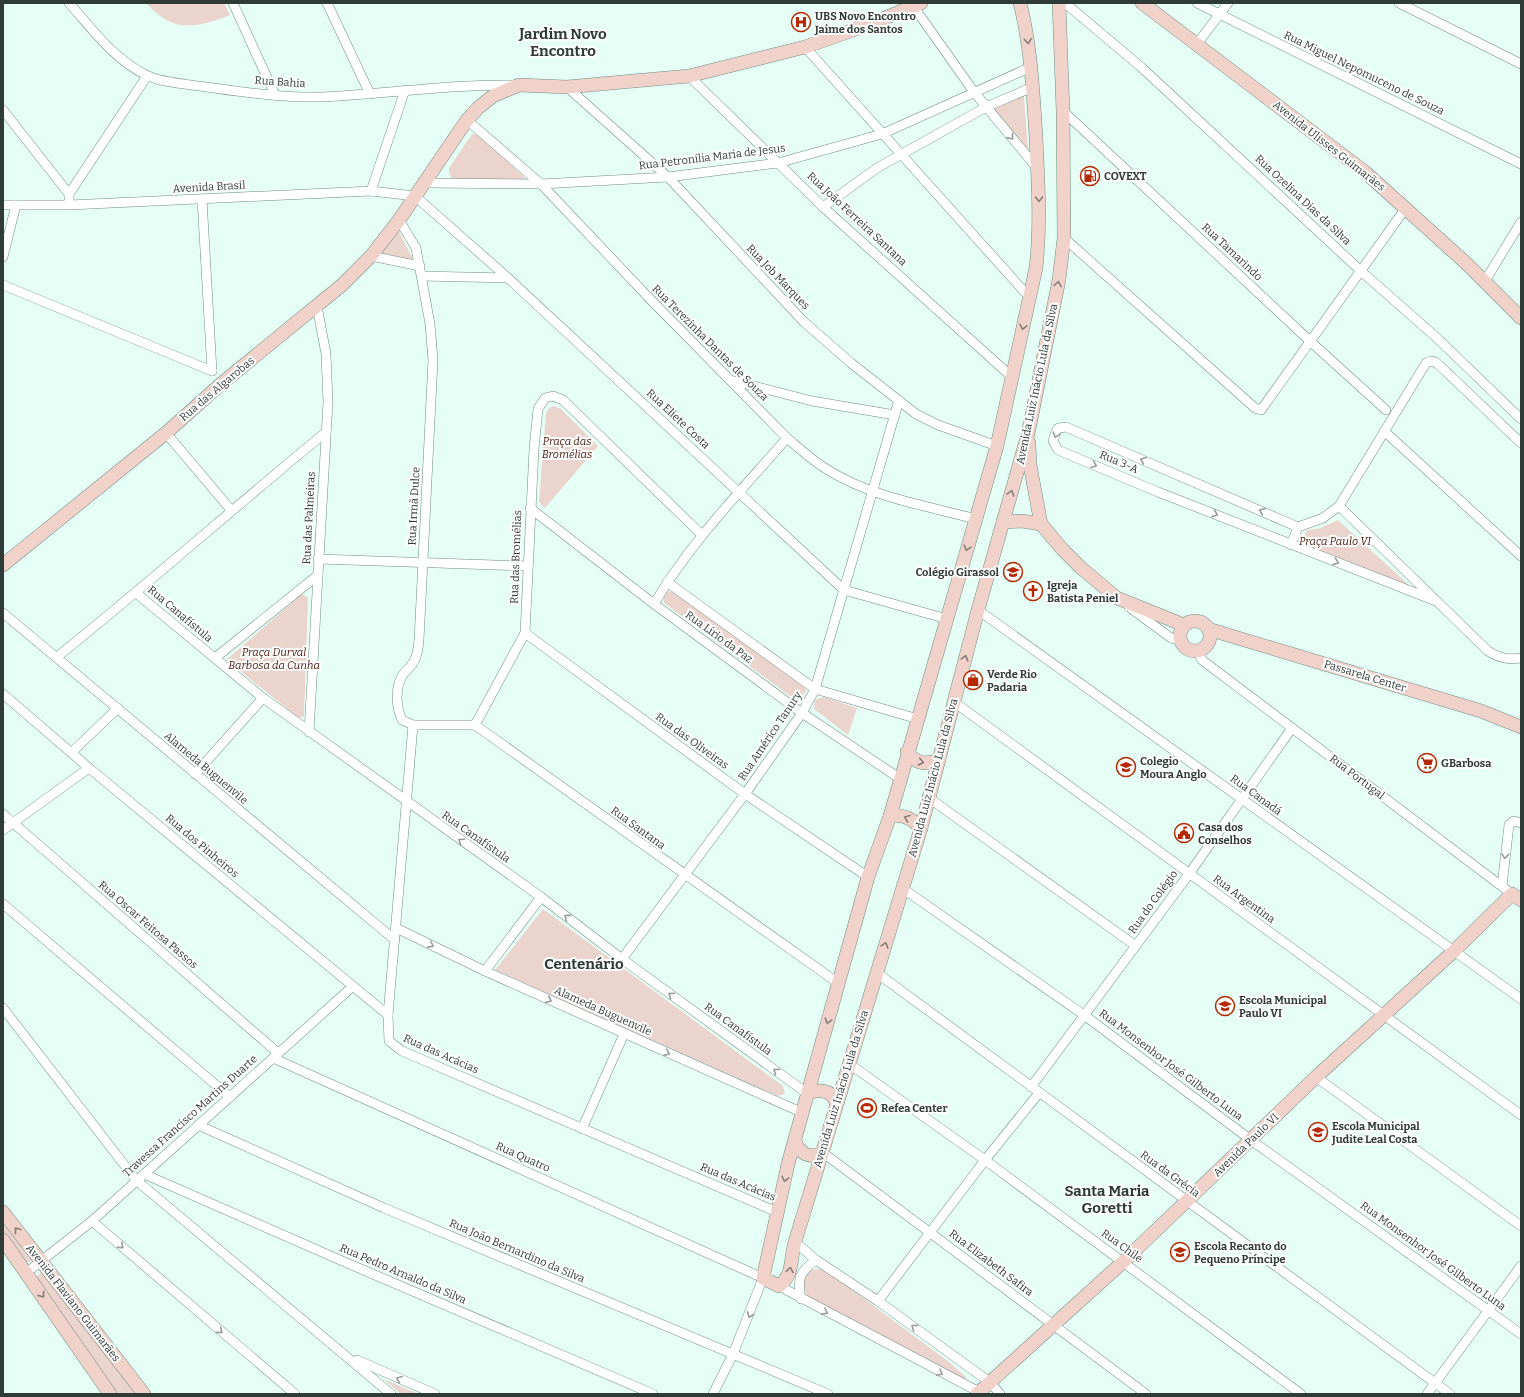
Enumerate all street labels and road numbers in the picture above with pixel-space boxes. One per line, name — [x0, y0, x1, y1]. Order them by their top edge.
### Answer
street label: Rua Miguel Nepomuceno de Souza — [1282, 28, 1446, 118]
street label: Rua Bahia — [254, 74, 306, 90]
street label: Avenida Ulisses Guimarães — [1270, 98, 1388, 194]
street label: Rua Petronília Maria de Jesus — [638, 142, 786, 172]
street label: Rua Ozelina Dias da Silva — [1252, 152, 1354, 248]
street label: Rua João Ferreira Santana — [804, 169, 910, 269]
street label: Avenida Brasil — [172, 179, 246, 195]
street label: Rua Tamarindo — [1199, 221, 1265, 283]
street label: Rua Job Marques — [744, 242, 812, 312]
street label: Rua Terezinha Dantas de Souza — [649, 282, 771, 404]
street label: Avenida Luiz Inácio Lula da Silva — [1014, 302, 1060, 466]
street label: Rua das Algarobas — [177, 354, 257, 424]
street label: Rua Eliete Costa — [644, 386, 712, 452]
street label: Rua 3-A — [1098, 448, 1141, 476]
street label: Rua Irmã Dulce — [405, 466, 423, 546]
street label: Rua das Palmeiras — [300, 471, 318, 565]
street label: Rua das Bromélias — [508, 510, 524, 604]
street label: Rua Canafístula — [145, 583, 215, 645]
street label: Rua Lírio da Paz — [683, 608, 755, 666]
street label: Passarela Center — [1322, 657, 1408, 695]
street label: Rua Américo Tanury — [735, 689, 805, 783]
street label: Avenida Luiz Inácio Lula da Silva — [906, 697, 960, 859]
street label: Rua das Oliveiras — [653, 710, 731, 772]
street label: Alameda Buguenvile — [161, 729, 251, 807]
street label: Rua Portugal — [1327, 752, 1387, 802]
street label: Rua Canadá — [1228, 772, 1284, 818]
street label: Rua Santana — [608, 804, 668, 852]
street label: Rua Canafístula — [439, 809, 513, 865]
street label: Rua dos Pinheiros — [163, 812, 241, 880]
street label: Rua do Colégio — [1126, 868, 1180, 936]
street label: Rua Argentina — [1210, 872, 1278, 926]
street label: Rua Oscar Feitosa Passos — [96, 878, 200, 972]
street label: Alameda Buguenvile — [552, 984, 654, 1038]
street label: Rua Canafístula — [702, 1000, 774, 1058]
street label: Rua Monsenhor José Gilberto Luna — [1097, 1007, 1245, 1123]
street label: Avenida Luiz Inácio Lula da Silva — [811, 1009, 871, 1169]
street label: Rua das Acácias — [401, 1032, 481, 1076]
street label: Travessa Francisco Martins Duarte — [120, 1052, 260, 1180]
street label: Avenida Paulo VI — [1211, 1110, 1281, 1179]
street label: Rua Quatro — [494, 1139, 552, 1175]
street label: Rua da Grécia — [1138, 1148, 1202, 1200]
street label: Rua das Acácias — [698, 1160, 778, 1204]
street label: Rua Monsenhor José Gilberto Luna — [1358, 1199, 1508, 1313]
street label: Rua João Bernardino da Silva — [447, 1217, 587, 1285]
street label: Rua Elizabeth Safira — [946, 1227, 1036, 1299]
street label: Rua Chile — [1099, 1227, 1145, 1265]
street label: Rua Pedro Arnaldo da Silva — [338, 1241, 468, 1307]
street label: Avenida Flaviano Guimarães — [23, 1242, 123, 1364]

